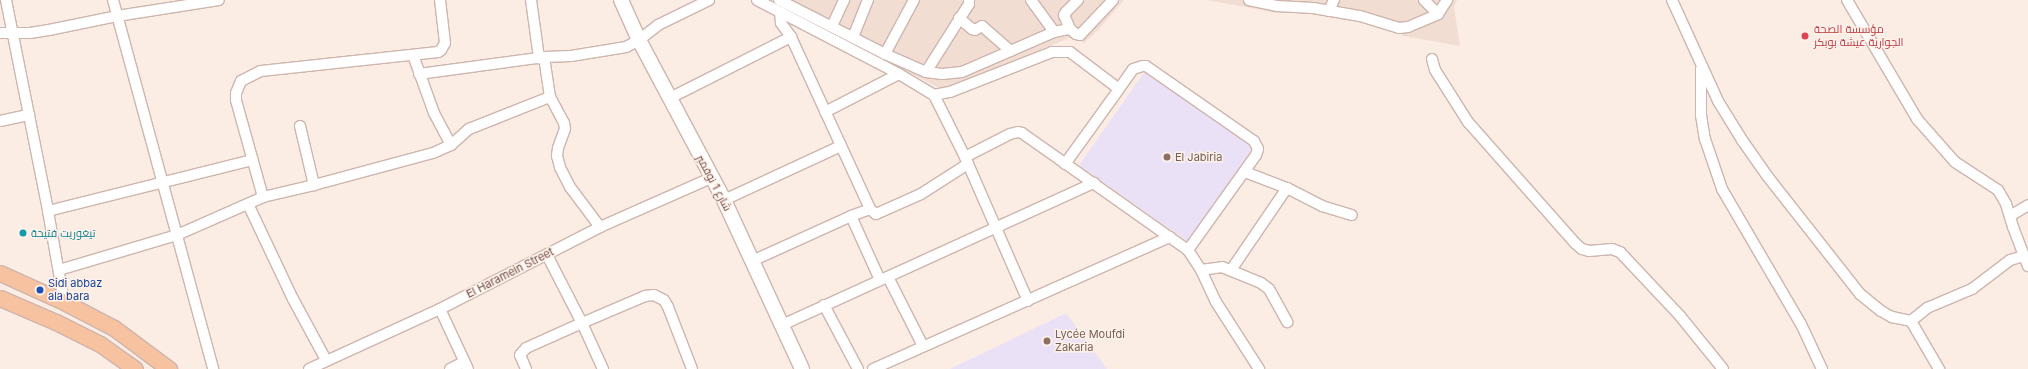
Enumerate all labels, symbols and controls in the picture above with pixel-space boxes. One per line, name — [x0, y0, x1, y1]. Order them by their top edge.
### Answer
place label: مؤسسة الصحة الجوارية عيشة بوبكر — [1814, 23, 1904, 49]
marker: مؤسسة الصحة الجوارية عيشة بوبكر — [1799, 30, 1811, 42]
place label: El Jabiria — [1175, 150, 1222, 164]
marker: El Jabiria — [1162, 152, 1172, 162]
street label: شارع 1 نوفمبر — [694, 153, 734, 213]
place label: تيغوريت فتيحة — [31, 226, 95, 240]
marker: تيغوريت فتيحة — [18, 228, 28, 238]
street label: El Haramein Street — [464, 245, 556, 301]
place label: Sidi abbaz ala bara — [48, 277, 102, 303]
marker: Sidi abbaz ala bara — [35, 285, 45, 295]
place label: Lycée Moufdi Zakaria — [1055, 328, 1125, 354]
marker: Lycée Moufdi Zakaria — [1042, 336, 1052, 346]

